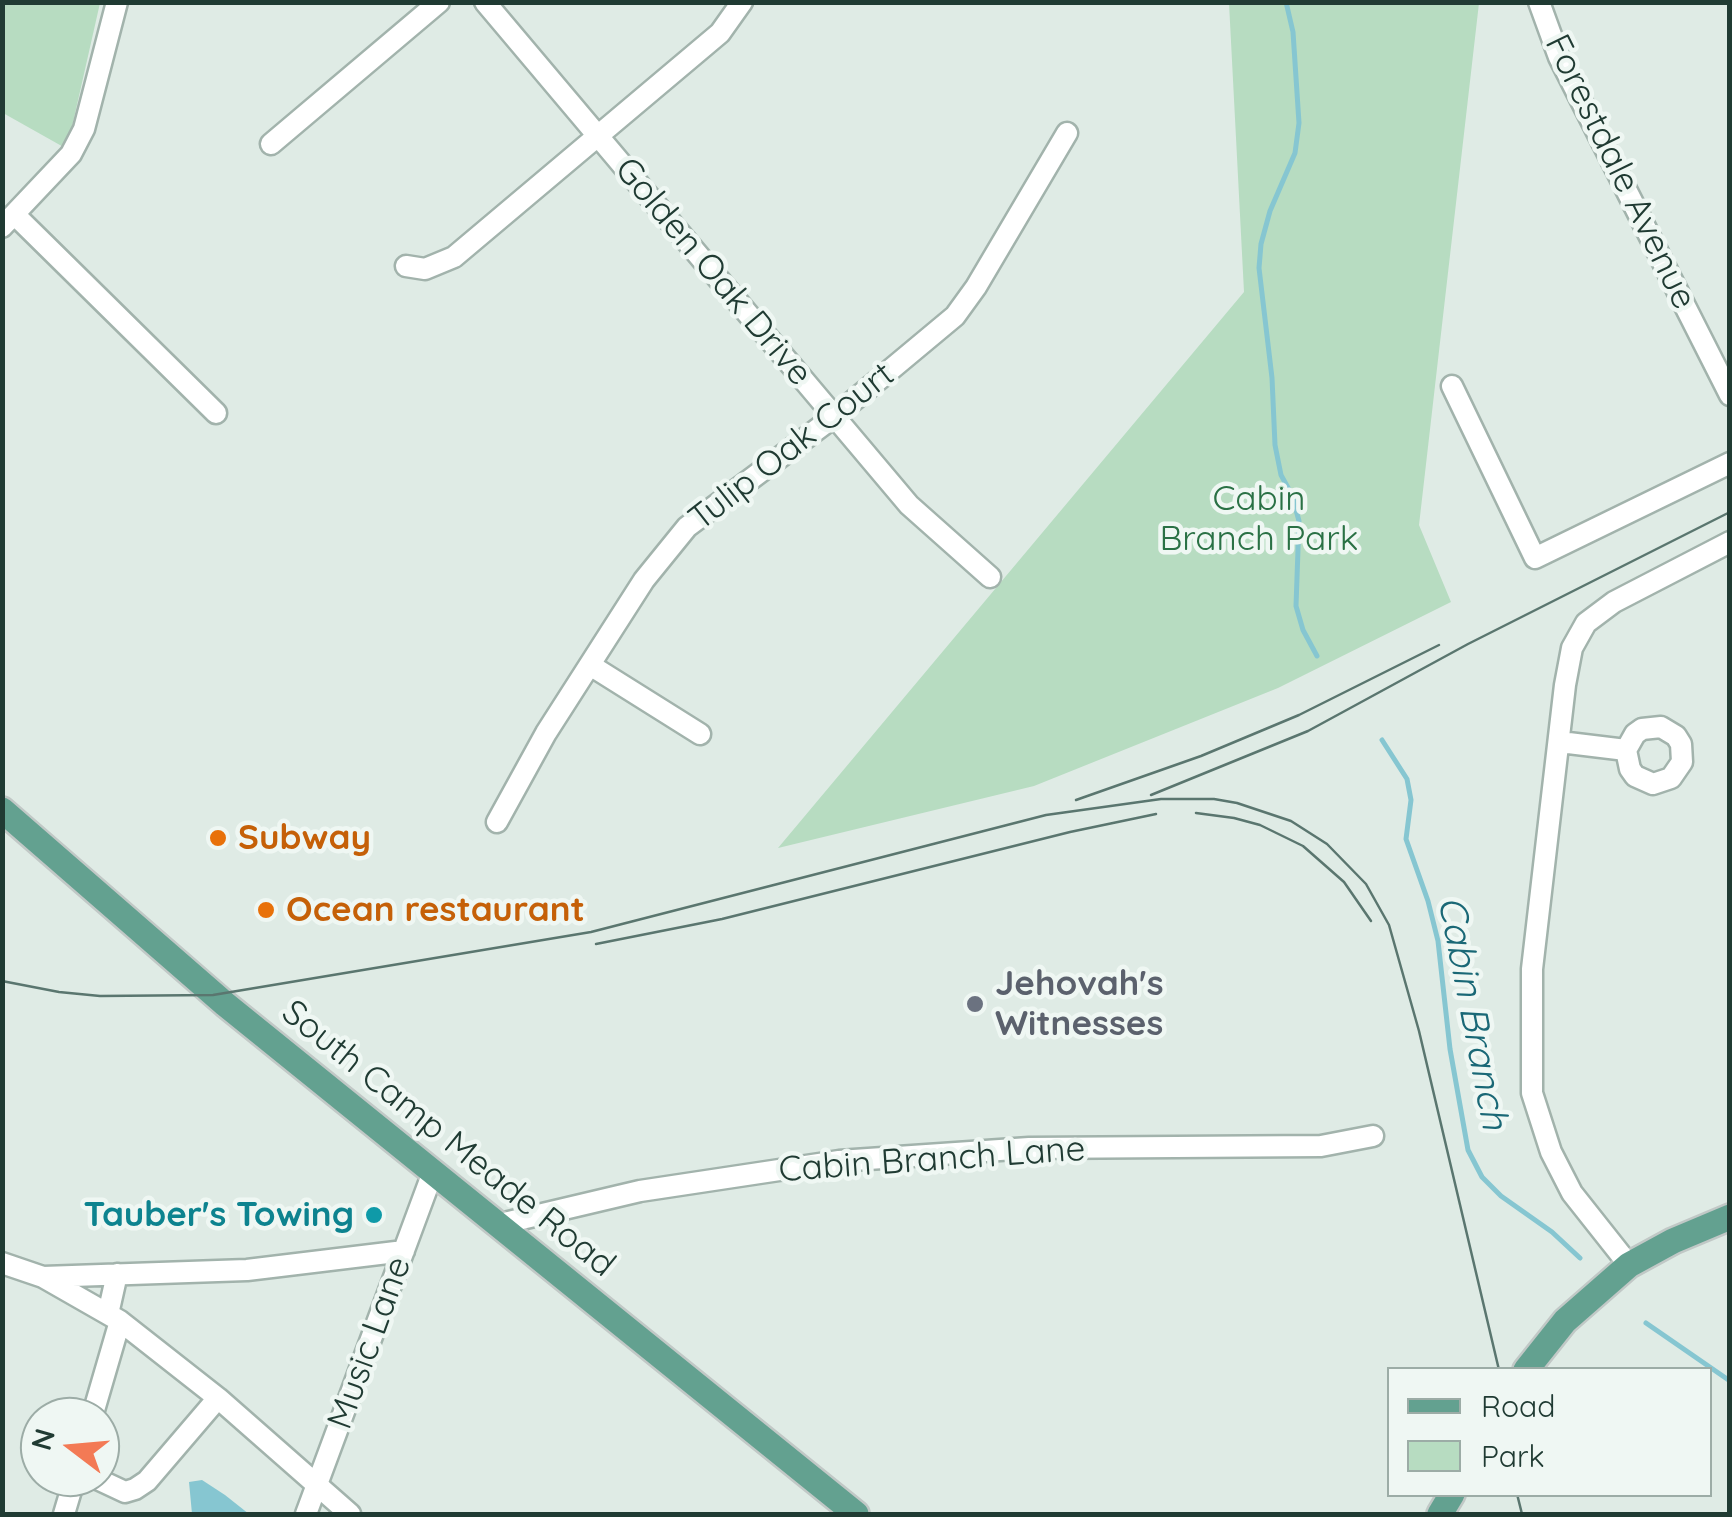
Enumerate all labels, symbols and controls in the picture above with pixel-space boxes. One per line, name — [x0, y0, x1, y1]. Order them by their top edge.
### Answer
street label: Forestdale Avenue — [1535, 28, 1705, 316]
street label: Golden Oak Drive — [605, 150, 821, 394]
street label: Tulip Oak Court — [681, 354, 903, 540]
park label: Cabin Branch Park — [1160, 478, 1358, 560]
place label: Subway — [238, 817, 371, 859]
marker: Subway — [207, 827, 229, 849]
place label: Ocean restaurant — [286, 889, 585, 931]
water label: Cabin Branch — [1427, 893, 1517, 1133]
marker: Ocean restaurant — [255, 899, 277, 921]
place label: Jehovah's Witnesses — [995, 963, 1164, 1045]
street label: South Camp Meade Road — [273, 992, 623, 1286]
marker: Jehovah's Witnesses — [964, 993, 986, 1015]
street label: Cabin Branch Lane — [777, 1128, 1087, 1192]
place label: Tauber's Towing — [84, 1194, 354, 1236]
marker: Tauber's Towing — [363, 1204, 385, 1226]
street label: Music Lane — [319, 1251, 421, 1435]
legend — [1387, 1367, 1712, 1497]
text: Road — [1481, 1387, 1555, 1425]
north arrow — [20, 1397, 120, 1497]
text: N — [23, 1424, 62, 1454]
text: Park — [1481, 1437, 1545, 1475]

